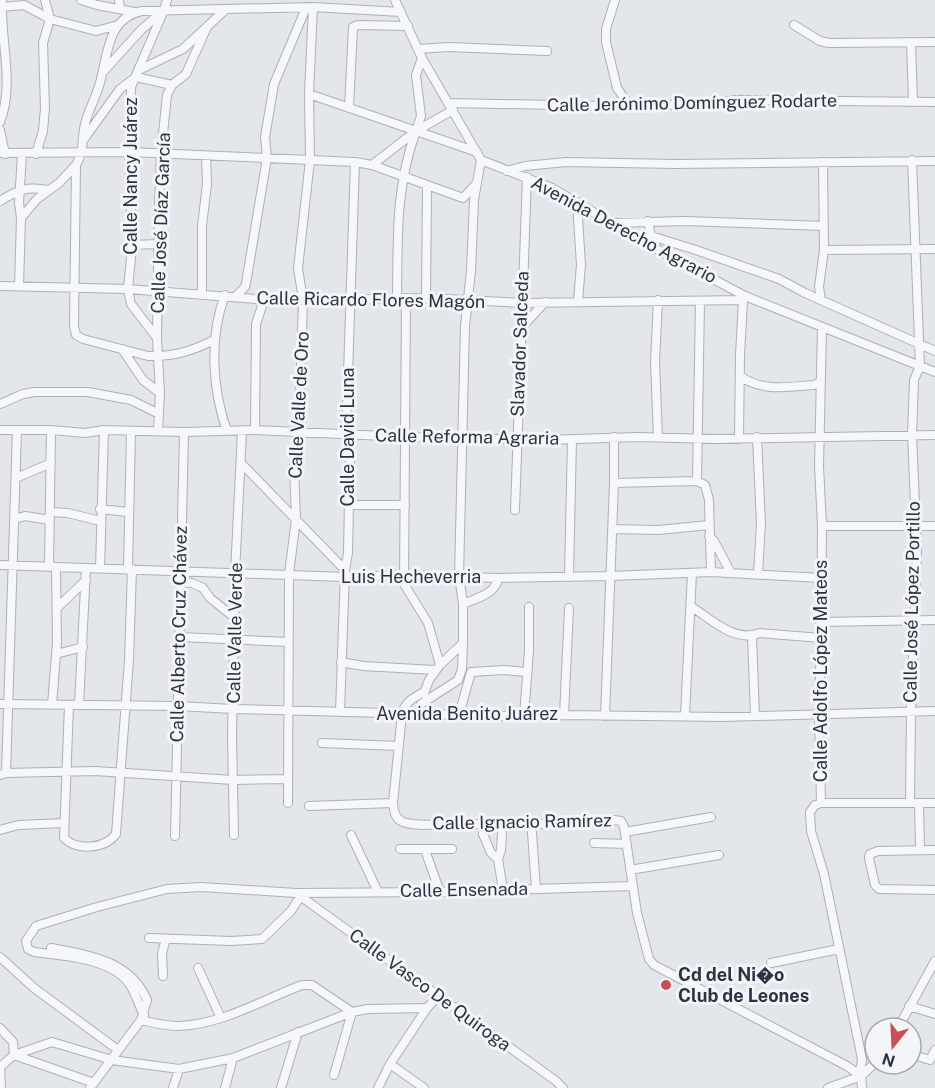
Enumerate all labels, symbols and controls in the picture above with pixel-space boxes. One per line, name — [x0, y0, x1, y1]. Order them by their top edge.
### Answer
street label: Calle Jerónimo Domínguez Rodarte — [547, 89, 837, 116]
street label: Calle Nancy Juárez — [120, 97, 141, 255]
street label: Calle José Díaz García — [147, 132, 174, 314]
street label: Avenida Derecho Agrario — [528, 172, 721, 287]
street label: Slavador Salceda — [506, 271, 533, 417]
street label: Calle Ricardo Flores Magón — [256, 287, 486, 312]
street label: Calle Valle de Oro — [284, 331, 313, 479]
street label: Calle David Luna — [337, 368, 358, 506]
street label: Calle Reforma Agraria — [375, 424, 559, 449]
street label: Calle José López Portillo — [899, 501, 924, 703]
street label: Calle Alberto Cruz Chávez — [166, 525, 191, 743]
street label: Calle Adolfo López Mateos — [810, 560, 831, 782]
street label: Calle Valle Verde — [223, 562, 246, 704]
street label: Luis Hecheverria — [341, 566, 481, 587]
street label: Avenida Benito Juárez — [376, 703, 558, 724]
street label: Calle Ignacio Ramírez — [432, 809, 612, 834]
street label: Calle Ensenada — [400, 878, 528, 901]
street label: Calle Vasco De Quiroga — [346, 924, 515, 1055]
place label: Cd del Ni�o Club de Leones — [678, 964, 809, 1006]
marker: Cd del Ni�o Club de Leones — [659, 978, 673, 992]
north arrow — [863, 1016, 923, 1076]
text: N — [880, 1049, 897, 1071]

